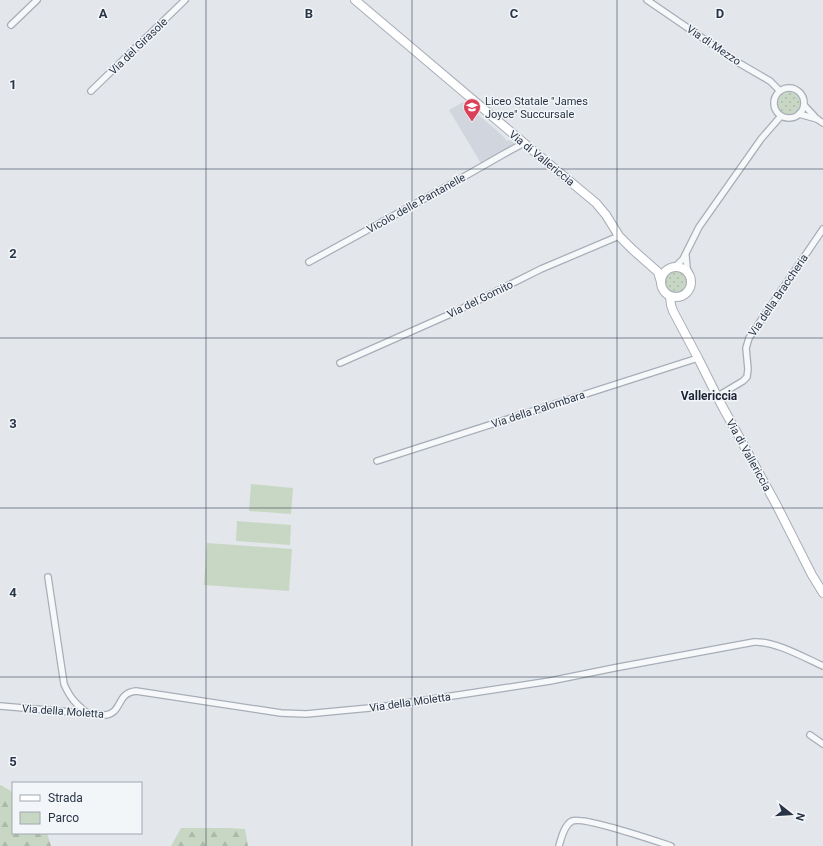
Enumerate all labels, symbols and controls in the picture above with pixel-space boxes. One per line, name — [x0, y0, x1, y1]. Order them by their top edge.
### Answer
text: A — [99, 6, 108, 21]
text: B — [305, 6, 313, 21]
text: C — [510, 6, 519, 21]
text: D — [716, 6, 724, 21]
street label: Via del Girasole — [107, 15, 170, 77]
street label: Via di Mezzo — [684, 23, 743, 68]
text: 1 — [9, 77, 17, 92]
place label: Liceo Statale "James Joyce" Succursale — [485, 95, 588, 121]
school or university icon: Liceo Statale "James Joyce" Succursale — [462, 97, 482, 122]
street label: Via di Vallericcia — [506, 128, 577, 189]
street label: Vicolo delle Pantanelle — [365, 171, 468, 236]
text: 2 — [9, 246, 17, 261]
street label: Via della Braccheria — [746, 252, 811, 339]
street label: Via del Gomito — [445, 278, 515, 321]
street label: Via della Palombara — [490, 388, 587, 431]
district label: Vallericcia — [681, 389, 738, 403]
text: 3 — [9, 416, 17, 431]
street label: Via di Vallericcia — [723, 417, 774, 494]
text: 4 — [9, 585, 17, 600]
street label: Via della Moletta — [369, 690, 452, 715]
street label: Via della Moletta — [22, 702, 104, 721]
text: 5 — [9, 754, 17, 769]
legend — [12, 782, 142, 834]
text: Strada — [48, 791, 83, 805]
north arrow — [771, 794, 811, 834]
text: Parco — [48, 811, 79, 825]
text: N — [793, 811, 807, 823]

